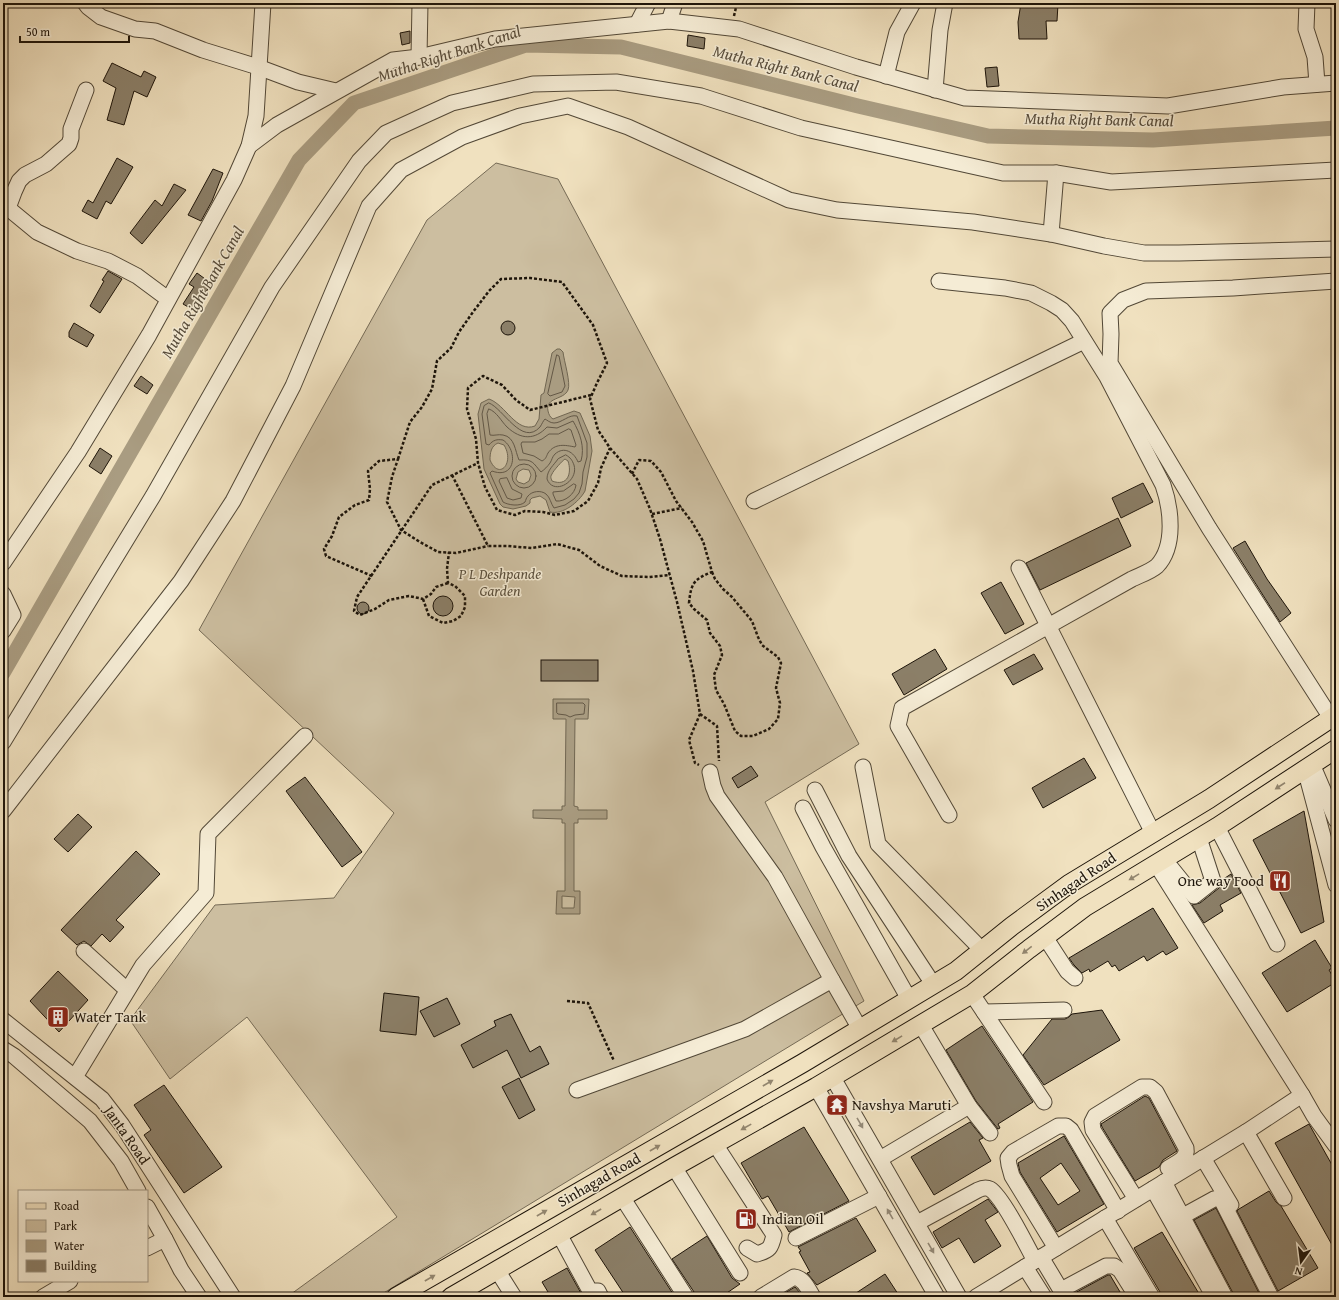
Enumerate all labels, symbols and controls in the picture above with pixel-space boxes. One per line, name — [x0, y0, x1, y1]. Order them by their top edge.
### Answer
scale bar — [20, 18, 129, 44]
water label: Mutha Right Bank Canal — [374, 19, 524, 87]
text: 50 m — [26, 23, 50, 40]
water label: Mutha Right Bank Canal — [711, 38, 861, 98]
water label: Mutha Right Bank Canal — [1024, 106, 1174, 132]
water label: Mutha Right Bank Canal — [154, 221, 250, 363]
park label: P L Deshpande Garden — [458, 563, 541, 601]
one-way arrow — [1275, 782, 1285, 790]
street label: Sinhagad Road — [1031, 847, 1120, 916]
restaurant icon: One way Food — [1267, 868, 1293, 894]
place label: One way Food — [1178, 870, 1264, 891]
one-way arrow — [1129, 873, 1139, 881]
one-way arrow — [1022, 946, 1033, 955]
building icon: Water Tank — [45, 1004, 71, 1030]
place label: Water Tank — [74, 1006, 146, 1027]
one-way arrow — [891, 1036, 903, 1043]
one-way arrow — [762, 1079, 774, 1086]
temple icon: Navshya Maruti — [824, 1092, 850, 1118]
place label: Navshya Maruti — [852, 1094, 951, 1115]
street label: Janta Road — [98, 1099, 155, 1168]
one-way arrow — [856, 1118, 863, 1129]
one-way arrow — [740, 1123, 751, 1130]
one-way arrow — [649, 1144, 661, 1151]
street label: Sinhagad Road — [553, 1147, 644, 1212]
legend — [18, 1190, 148, 1282]
text: Road — [54, 1197, 80, 1214]
fuel station icon: Indian Oil — [733, 1206, 759, 1232]
place label: Indian Oil — [762, 1208, 824, 1229]
one-way arrow — [537, 1209, 548, 1216]
one-way arrow — [590, 1209, 602, 1216]
one-way arrow — [886, 1209, 893, 1220]
text: Park — [54, 1217, 78, 1234]
text: Water — [54, 1237, 84, 1254]
one-way arrow — [928, 1242, 935, 1254]
north arrow — [1281, 1242, 1321, 1282]
text: Building — [54, 1257, 97, 1274]
text: N — [1292, 1263, 1304, 1280]
one-way arrow — [424, 1274, 436, 1281]

